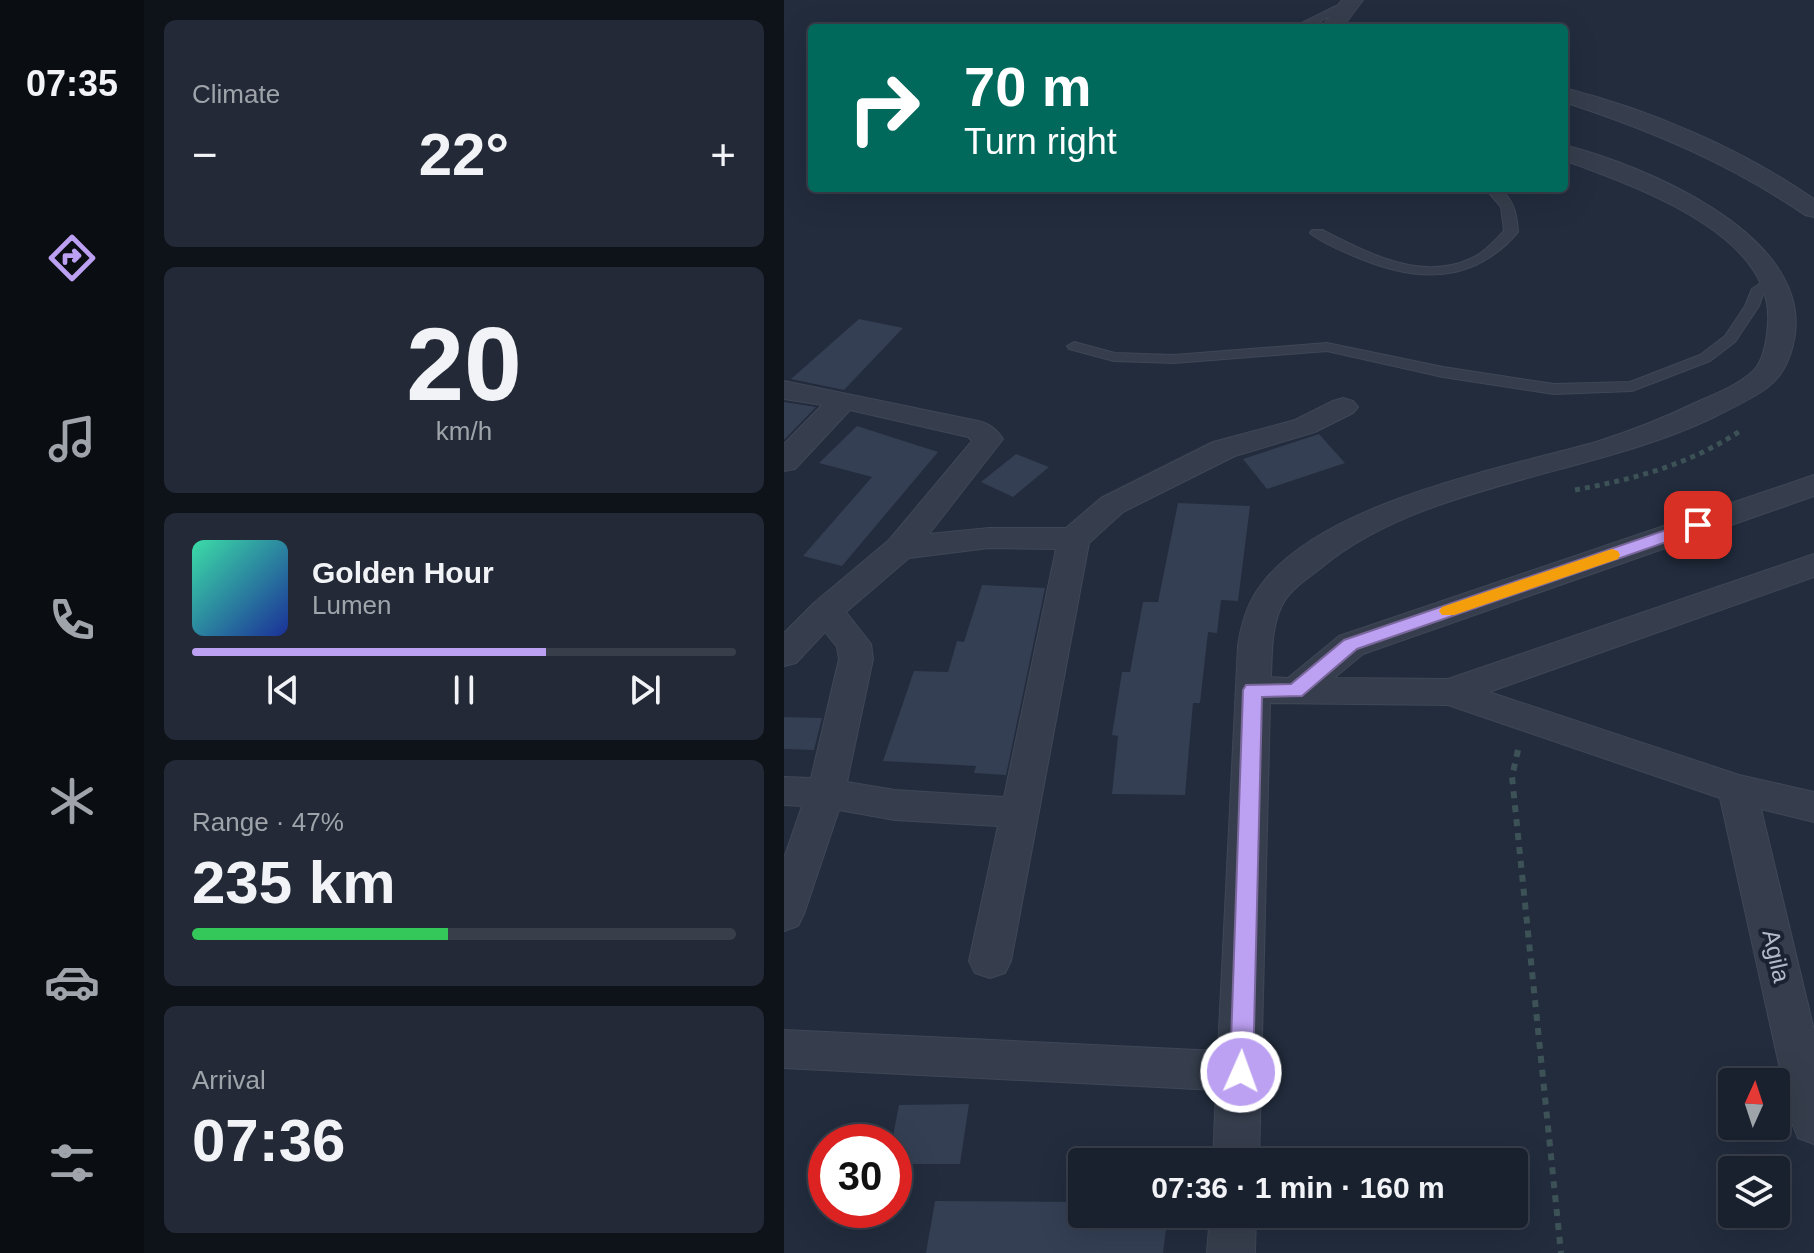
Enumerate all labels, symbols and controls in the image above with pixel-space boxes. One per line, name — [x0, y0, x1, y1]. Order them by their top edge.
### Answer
text: 70 m — [964, 55, 1092, 118]
icon: right — [832, 56, 936, 160]
text: 07:35 — [26, 63, 118, 104]
text: Climate — [192, 79, 280, 109]
text: 22° — [419, 121, 509, 188]
text: Turn right — [964, 121, 1117, 162]
text: − — [192, 130, 218, 179]
text: + — [710, 130, 736, 179]
icon: directions — [44, 230, 100, 286]
text: 20 — [406, 306, 522, 422]
icon: music — [44, 411, 100, 467]
text: km/h — [436, 416, 492, 446]
pin — [1664, 491, 1732, 559]
icon: arrive — [1676, 503, 1720, 547]
text: Golden Hour — [312, 556, 494, 589]
text: Lumen — [312, 590, 392, 620]
icon: phone — [44, 592, 100, 648]
icon: previous — [261, 668, 305, 712]
icon: pause — [442, 668, 486, 712]
icon: next — [623, 668, 667, 712]
icon: climate — [44, 773, 100, 829]
text: Range · 47% — [192, 807, 344, 837]
text: 235 km — [192, 849, 396, 916]
street label: Agila — [1757, 927, 1796, 986]
icon: car — [44, 954, 100, 1010]
position arrow — [1199, 1030, 1283, 1114]
text: Arrival — [192, 1065, 266, 1095]
north arrow — [1718, 1068, 1790, 1140]
map controls — [1718, 1068, 1790, 1228]
text: 07:36 — [192, 1107, 345, 1174]
speed limit sign: 30 — [808, 1124, 912, 1228]
icon: filters — [44, 1135, 100, 1191]
button: layers — [1718, 1156, 1790, 1228]
text: 07:36 · 1 min · 160 m — [1151, 1171, 1445, 1204]

